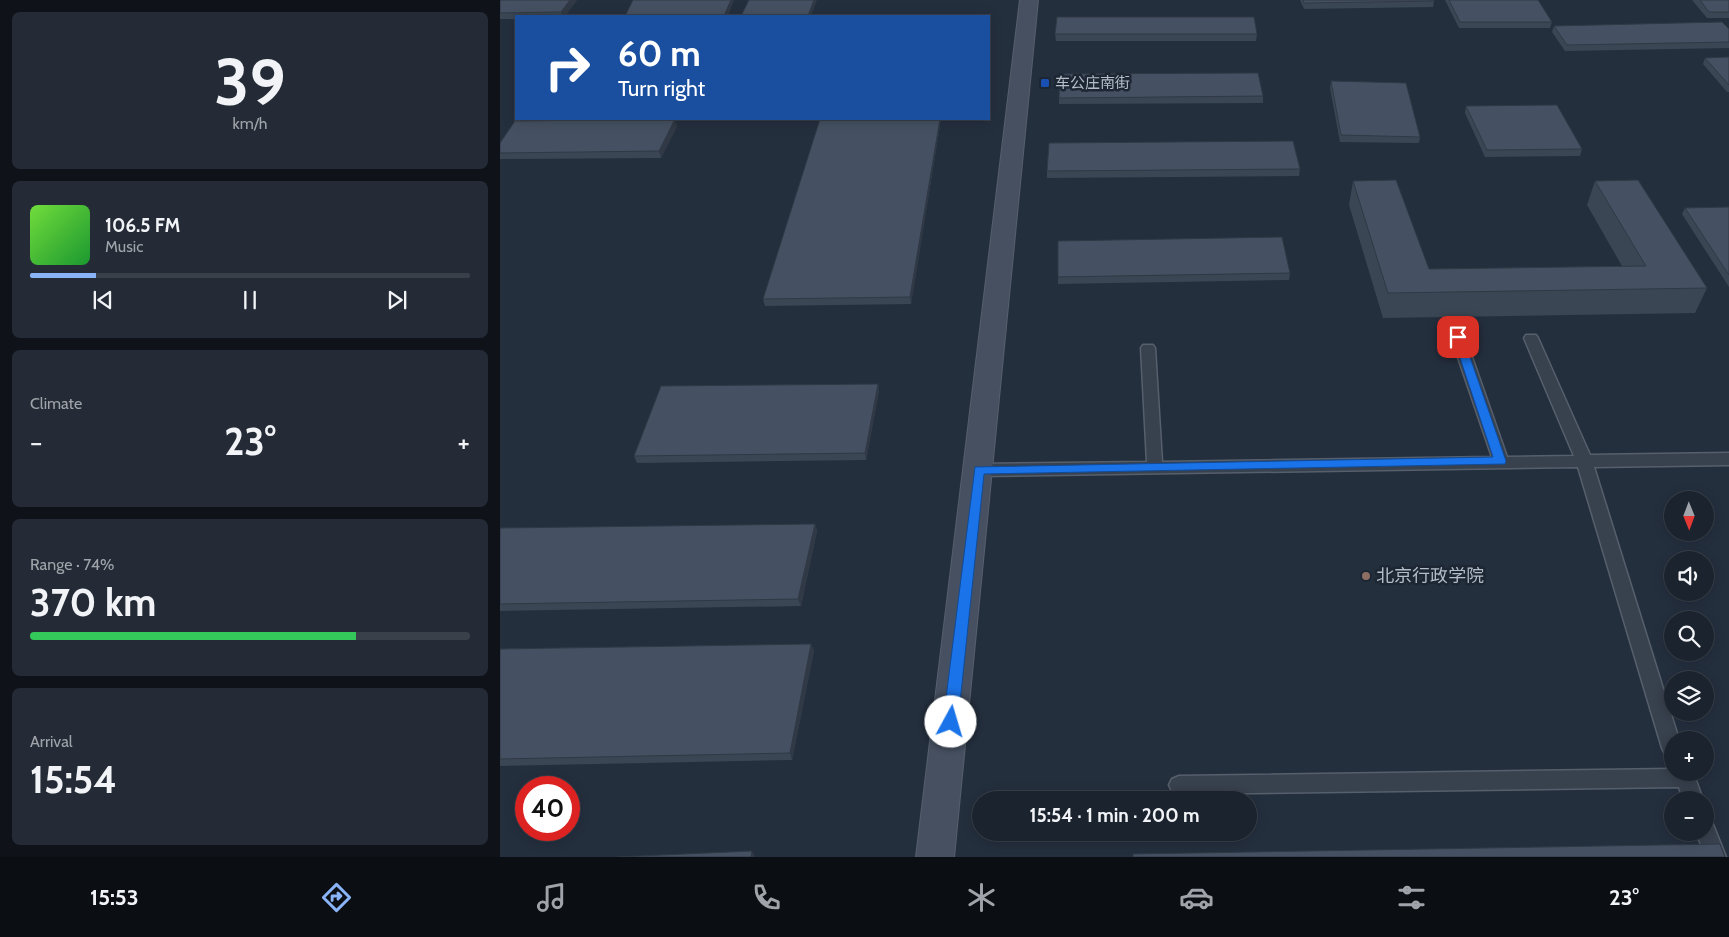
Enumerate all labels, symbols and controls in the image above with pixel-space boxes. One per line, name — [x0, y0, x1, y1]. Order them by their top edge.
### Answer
text: 60 m — [618, 32, 701, 75]
icon: right — [535, 35, 600, 100]
text: 39 — [214, 42, 286, 121]
place label: 车公庄南街 — [1055, 74, 1130, 92]
text: Turn right — [618, 75, 705, 102]
marker: 车公庄南街 — [1039, 77, 1051, 89]
text: km/h — [232, 114, 268, 133]
text: 106.5 FM — [105, 214, 180, 237]
text: Music — [105, 237, 143, 256]
icon: previous — [89, 286, 117, 314]
icon: pause — [236, 286, 264, 314]
icon: next — [383, 286, 411, 314]
pin — [1437, 316, 1479, 358]
icon: arrive — [1444, 323, 1472, 351]
text: Climate — [30, 394, 82, 413]
text: 23° — [224, 418, 276, 465]
text: − — [30, 425, 42, 459]
text: + — [458, 425, 470, 459]
north arrow — [1664, 491, 1714, 541]
map controls — [1664, 491, 1714, 841]
button: sound — [1664, 551, 1714, 601]
text: Range · 74% — [30, 555, 114, 574]
place label: 北京行政学院 — [1376, 565, 1484, 587]
marker: 北京行政学院 — [1360, 570, 1372, 582]
text: 370 km — [30, 579, 156, 626]
button: search — [1664, 611, 1714, 661]
button: layers — [1664, 671, 1714, 721]
position arrow — [924, 695, 976, 747]
button: + — [1664, 731, 1714, 781]
text: Arrival — [30, 732, 73, 751]
text: 15:54 — [30, 756, 117, 803]
speed limit sign: 40 — [515, 776, 580, 841]
button: − — [1664, 791, 1714, 841]
text: 15:54 · 1 min · 200 m — [1030, 804, 1199, 827]
icon: directions — [319, 880, 354, 915]
icon: music — [534, 880, 569, 915]
icon: phone — [749, 880, 784, 915]
icon: climate — [964, 880, 999, 915]
icon: car — [1179, 880, 1214, 915]
icon: filters — [1394, 880, 1429, 915]
text: 15:53 — [90, 884, 139, 911]
text: 23° — [1609, 884, 1639, 911]

